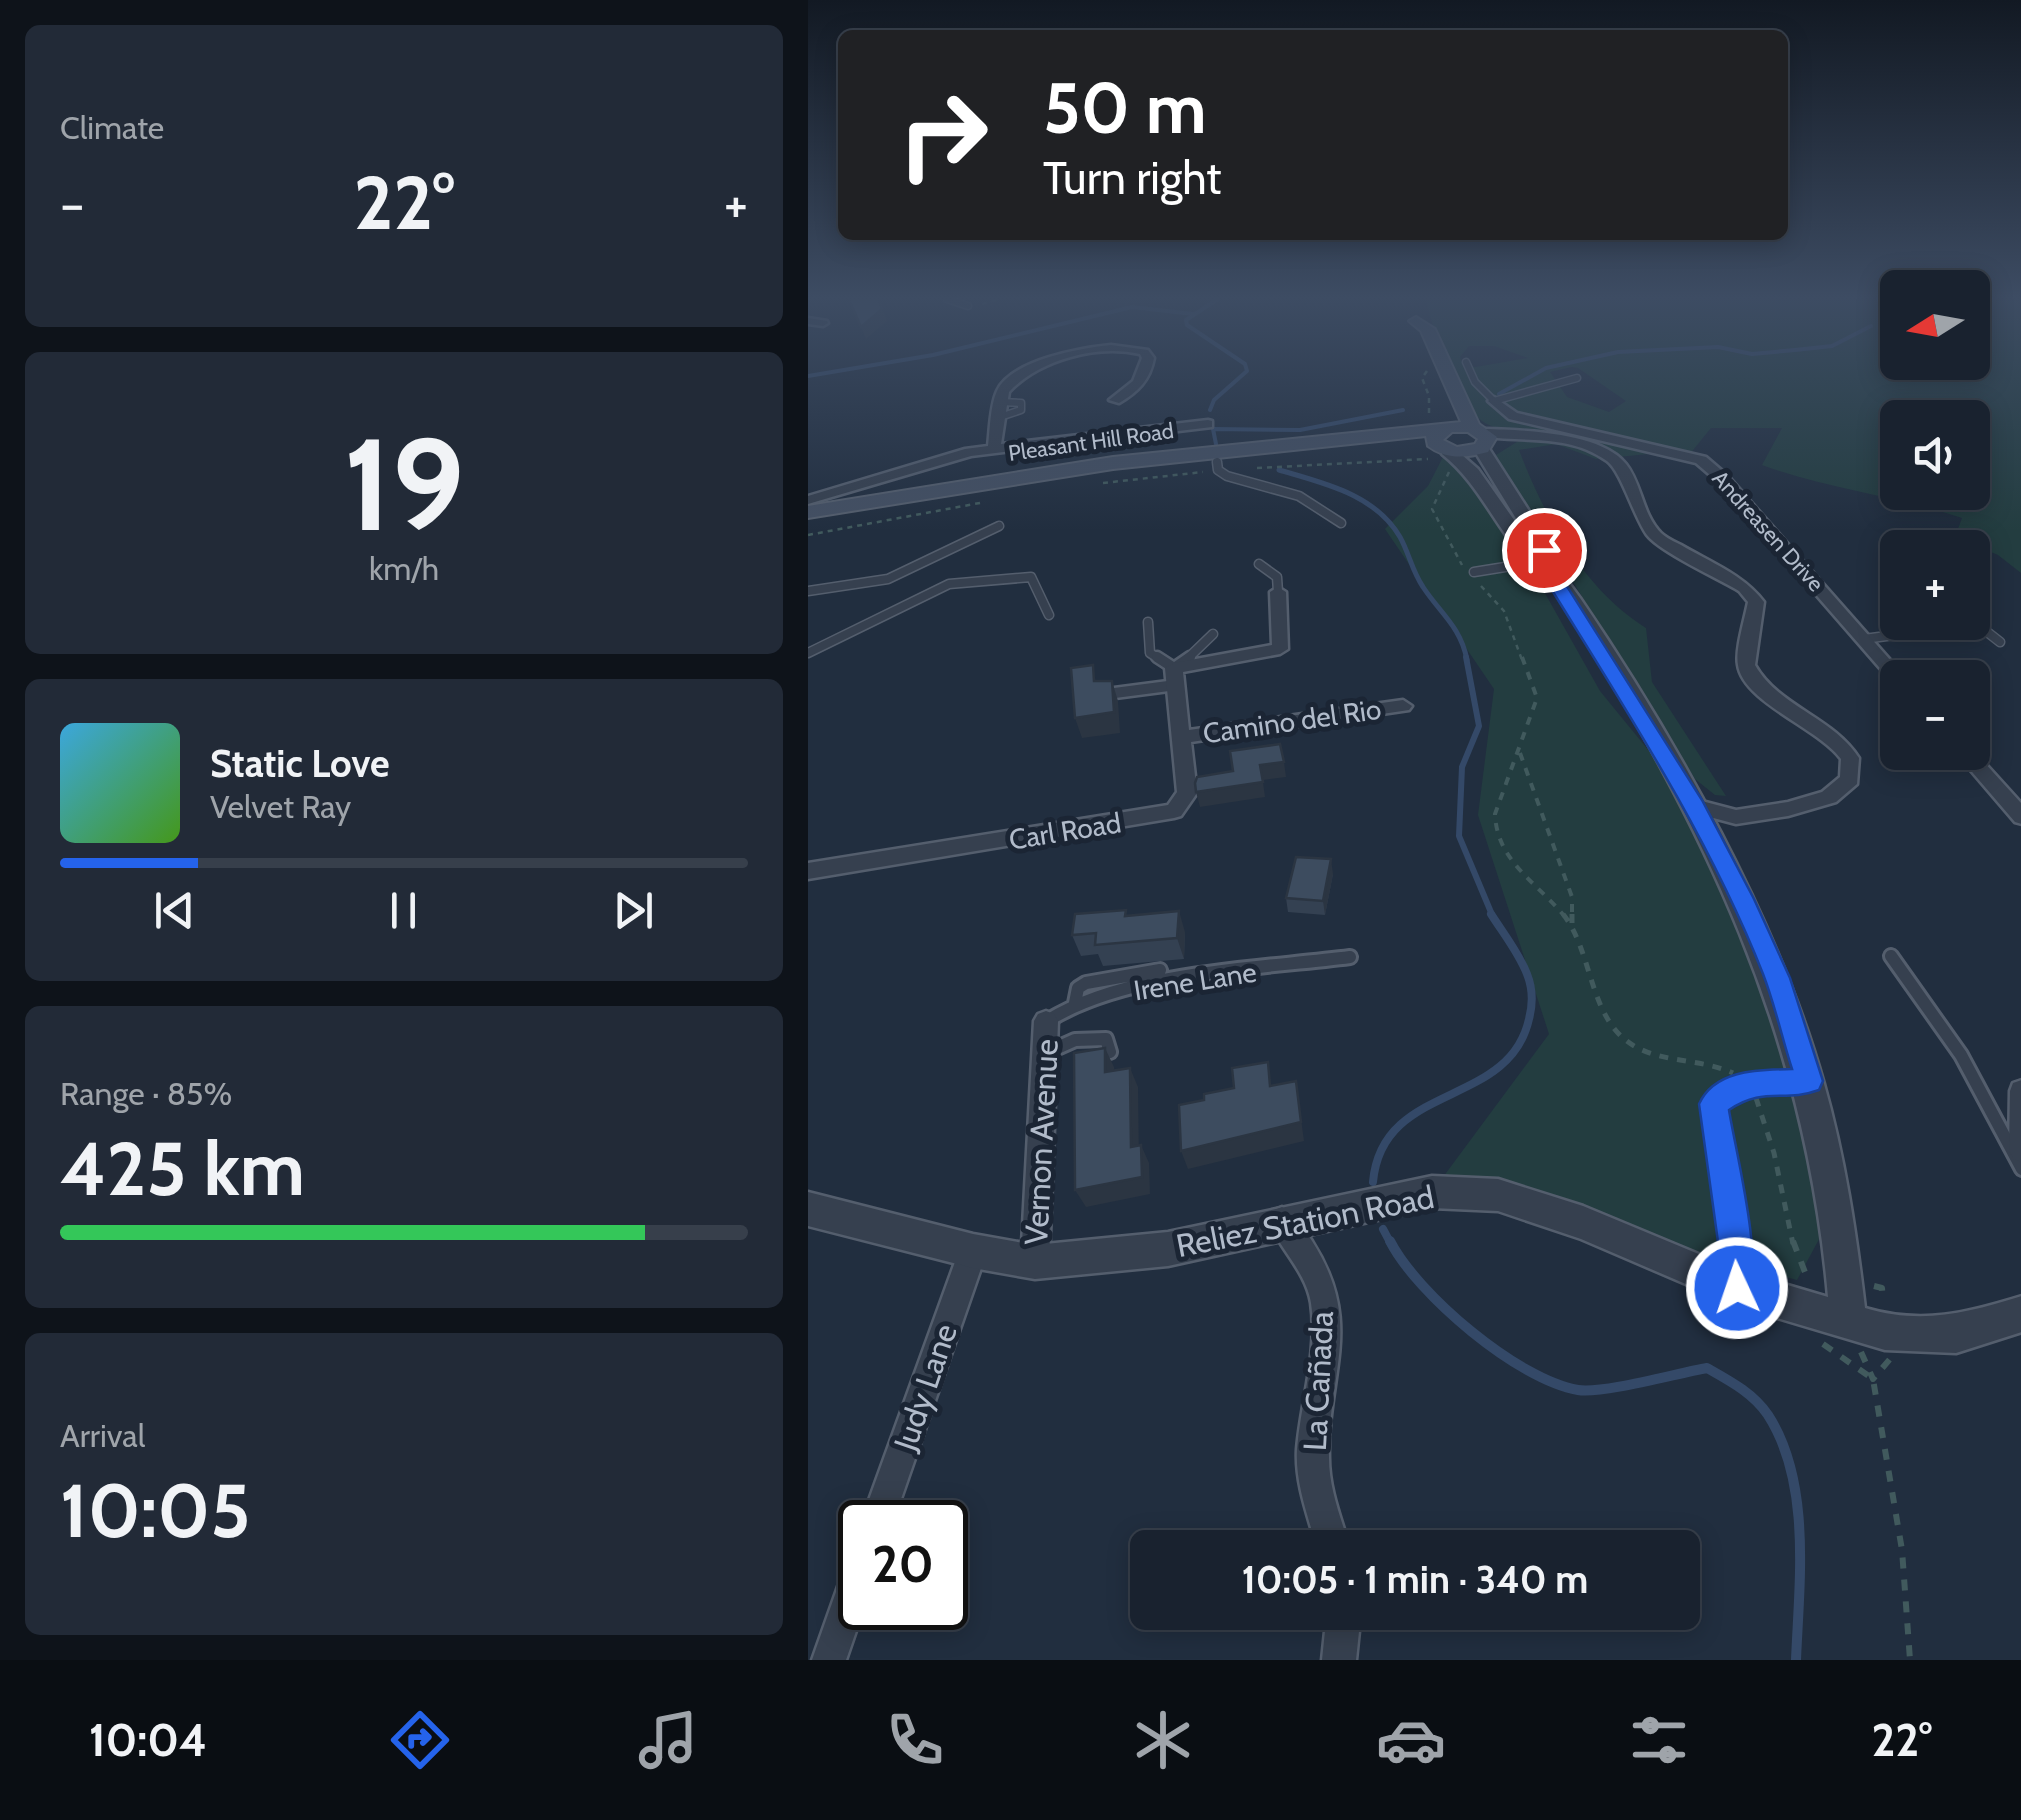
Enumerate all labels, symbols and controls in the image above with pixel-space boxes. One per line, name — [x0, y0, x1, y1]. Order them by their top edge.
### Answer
text: 50 m — [1043, 65, 1207, 151]
icon: right — [878, 70, 1008, 200]
text: Climate — [60, 108, 164, 147]
text: Turn right — [1043, 151, 1222, 205]
text: 22° — [353, 157, 455, 248]
text: − — [60, 170, 84, 237]
text: + — [724, 170, 748, 237]
north arrow — [1880, 270, 1990, 380]
map controls — [1880, 270, 1990, 770]
button: sound — [1880, 400, 1990, 510]
text: 19 — [343, 405, 465, 563]
street label: Pleasant Hill Road — [1007, 417, 1175, 467]
street label: Andreasen Drive — [1707, 465, 1829, 597]
pin — [1502, 508, 1587, 593]
icon: arrive — [1517, 523, 1572, 578]
button: + — [1880, 530, 1990, 640]
text: km/h — [369, 549, 439, 588]
button: − — [1880, 660, 1990, 770]
street label: Camino del Rio — [1201, 692, 1383, 750]
text: Static Love — [210, 740, 389, 787]
text: Velvet Ray — [210, 787, 351, 826]
street label: Carl Road — [1006, 805, 1124, 857]
icon: previous — [147, 883, 202, 938]
icon: pause — [376, 883, 431, 938]
icon: next — [606, 883, 661, 938]
street label: Irene Lane — [1131, 955, 1259, 1007]
street label: Vernon Avenue — [1016, 1038, 1066, 1246]
text: Range · 85% — [60, 1074, 232, 1113]
text: 425 km — [60, 1123, 305, 1214]
street label: Reliez Station Road — [1173, 1177, 1437, 1265]
position arrow — [1685, 1236, 1789, 1340]
street label: La Cañada — [1295, 1309, 1341, 1452]
street label: Judy Lane — [885, 1319, 965, 1456]
text: Arrival — [60, 1416, 145, 1455]
text: 10:05 — [60, 1465, 251, 1556]
speed limit sign: 20 — [838, 1500, 968, 1630]
text: 10:05 · 1 min · 340 m — [1242, 1556, 1588, 1603]
icon: directions — [385, 1705, 455, 1775]
icon: music — [633, 1705, 703, 1775]
icon: phone — [880, 1705, 950, 1775]
icon: climate — [1128, 1705, 1198, 1775]
icon: car — [1376, 1705, 1446, 1775]
icon: filters — [1624, 1705, 1694, 1775]
text: 10:04 — [89, 1713, 207, 1767]
text: 22° — [1871, 1713, 1932, 1767]

